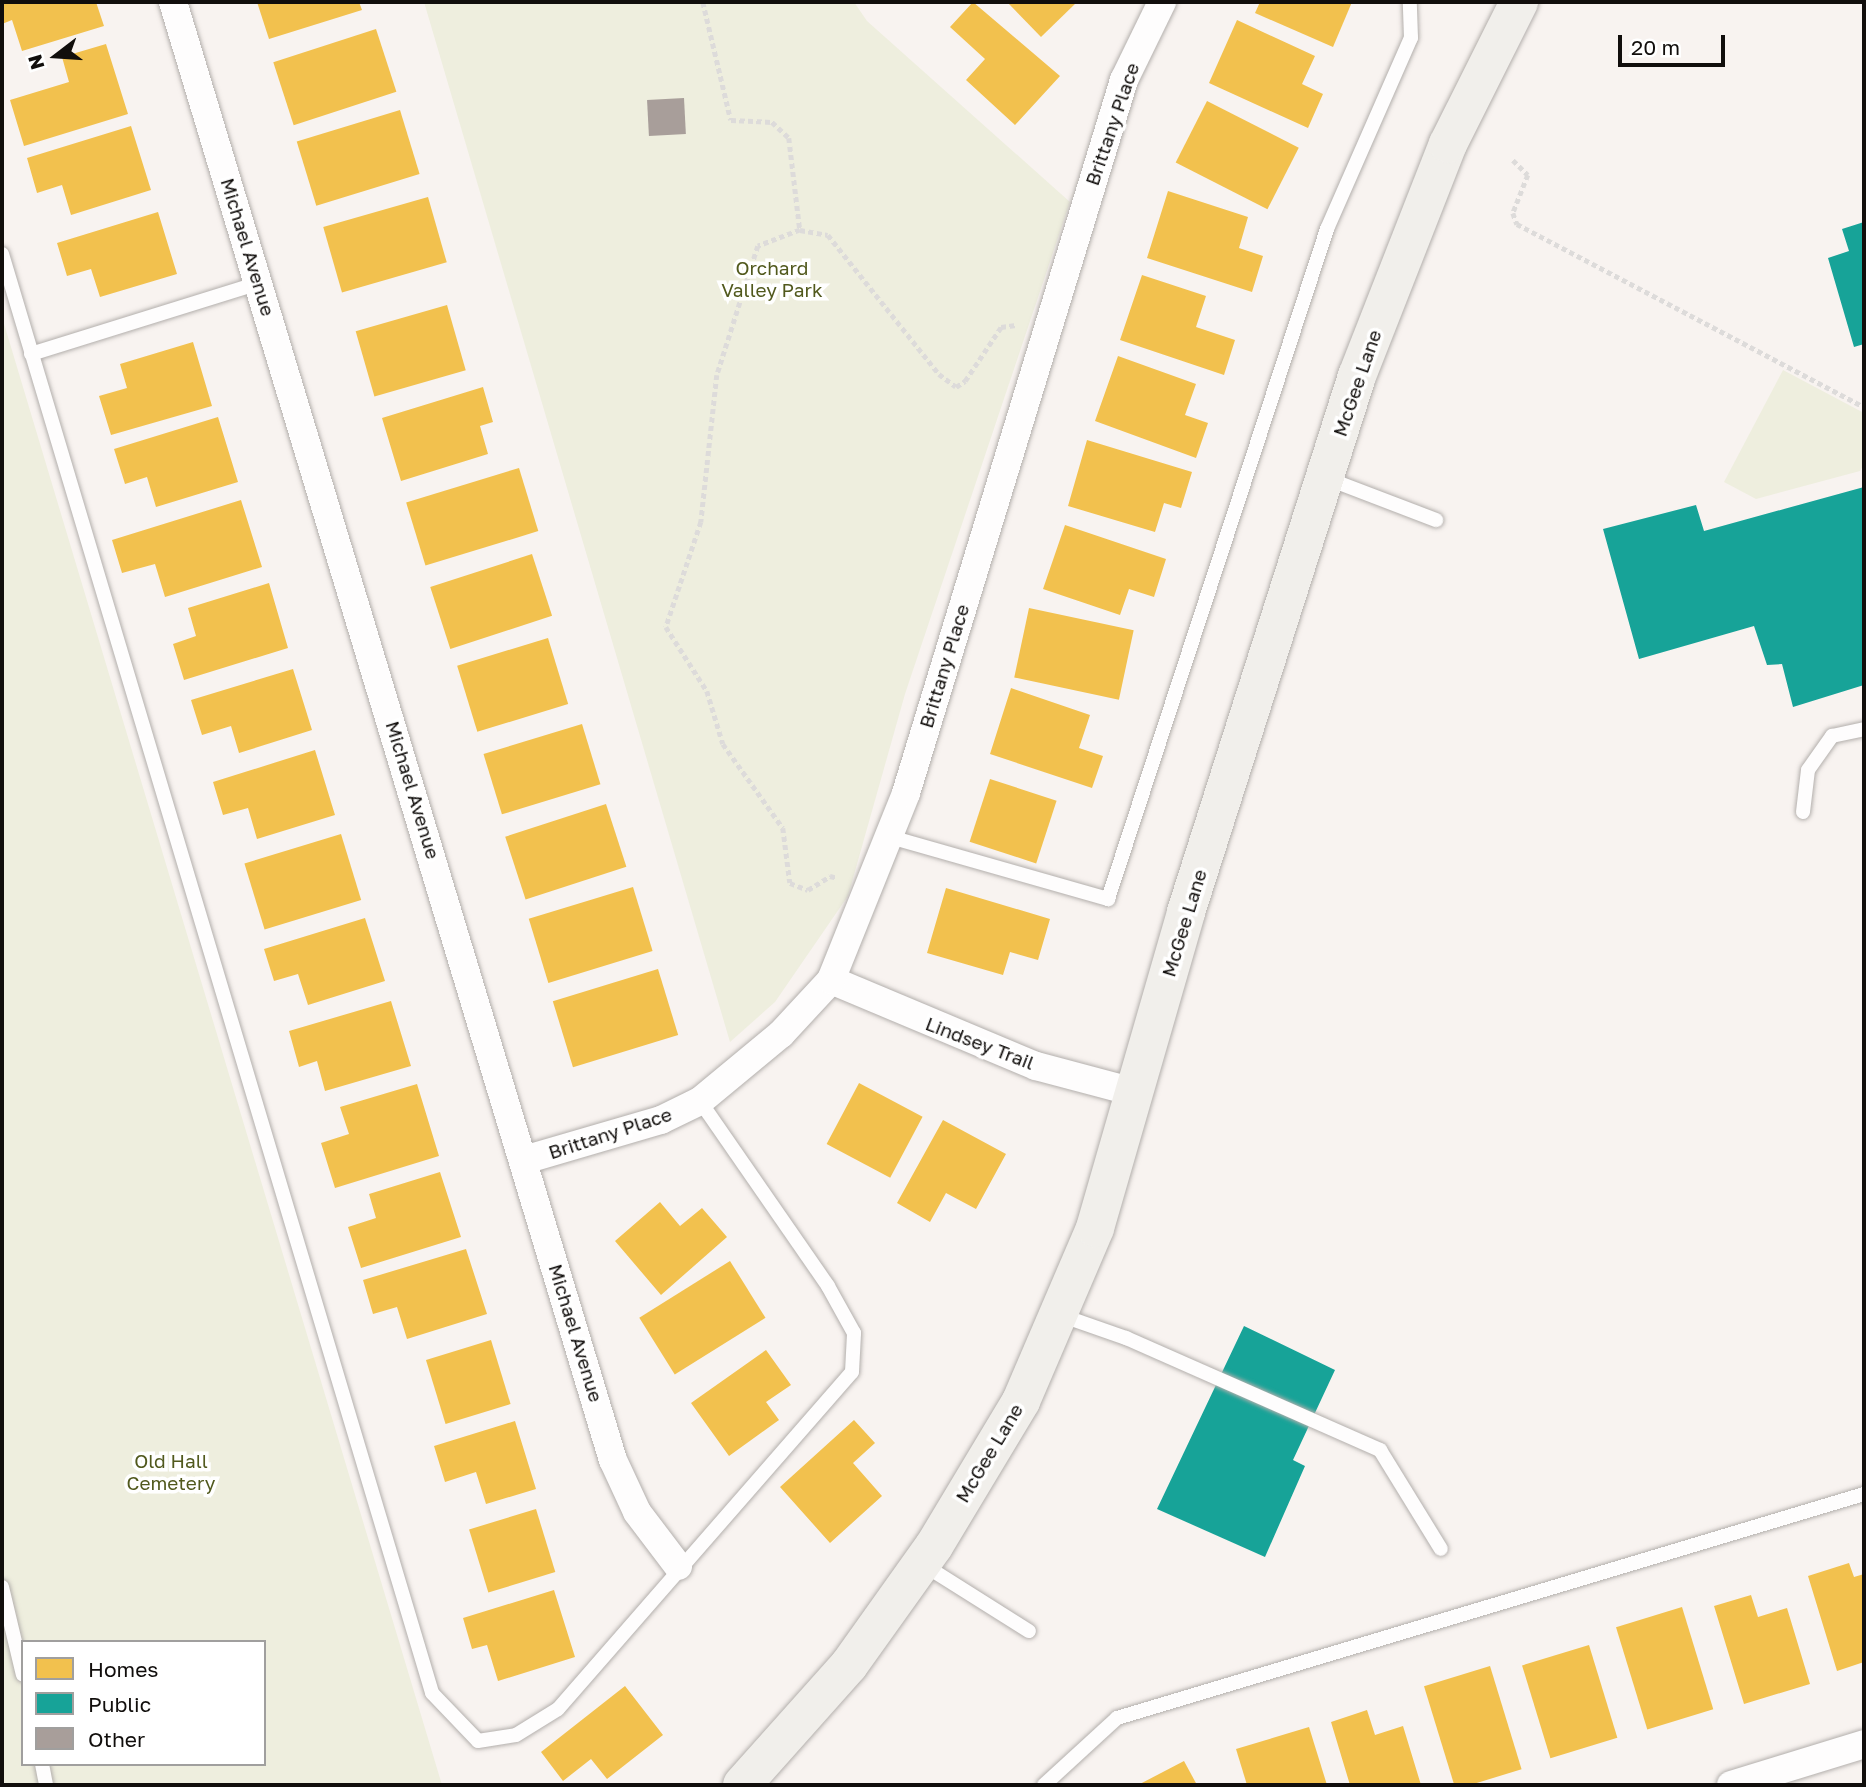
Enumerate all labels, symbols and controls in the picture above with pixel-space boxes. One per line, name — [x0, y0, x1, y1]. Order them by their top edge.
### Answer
north arrow — [21, 21, 91, 91]
scale bar — [1621, 21, 1728, 65]
text: 20 m — [1631, 34, 1680, 60]
text: N — [22, 52, 49, 73]
street label: Brittany Place — [1080, 60, 1144, 188]
street label: Michael Avenue — [216, 175, 280, 319]
park label: Orchard Valley Park — [721, 257, 823, 301]
street label: McGee Lane — [1328, 327, 1386, 439]
street label: Brittany Place — [914, 601, 974, 731]
street label: Michael Avenue — [381, 718, 445, 862]
street label: McGee Lane — [1157, 866, 1211, 980]
street label: Lindsey Trail — [922, 1012, 1038, 1074]
street label: Brittany Place — [545, 1102, 675, 1164]
street label: Michael Avenue — [544, 1261, 608, 1405]
street label: McGee Lane — [951, 1399, 1027, 1507]
park label: Old Hall Cemetery — [126, 1450, 216, 1494]
legend — [21, 1640, 266, 1766]
text: Homes — [88, 1656, 158, 1682]
text: Public — [88, 1691, 151, 1717]
text: Other — [88, 1726, 145, 1752]

